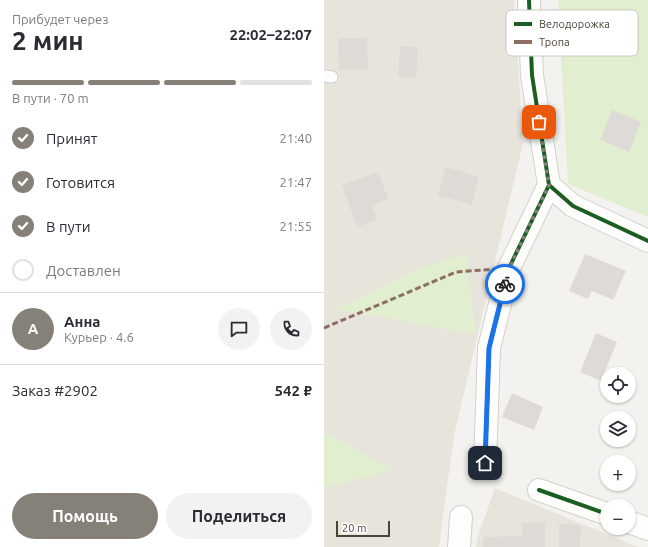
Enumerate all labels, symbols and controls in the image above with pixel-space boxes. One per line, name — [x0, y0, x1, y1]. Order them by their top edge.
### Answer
legend — [506, 10, 638, 56]
text: Прибудет через — [12, 12, 109, 26]
text: Велодорожка — [539, 18, 610, 30]
text: 2 мин — [12, 26, 84, 55]
text: 22:02–22:07 — [229, 26, 312, 43]
text: Тропа — [539, 36, 570, 48]
text: В пути · 70 m — [12, 91, 89, 105]
pin — [522, 105, 556, 139]
icon: bag — [528, 111, 550, 133]
icon: check — [12, 127, 34, 149]
text: Принят — [46, 130, 98, 147]
text: 21:40 — [279, 131, 312, 145]
icon: check — [12, 171, 34, 193]
text: Готовится — [46, 174, 115, 191]
text: 21:47 — [279, 175, 312, 189]
icon: check — [12, 215, 34, 237]
text: В пути — [46, 218, 91, 235]
text: 21:55 — [279, 219, 312, 233]
text: Доставлен — [46, 262, 121, 279]
courier — [485, 264, 525, 304]
icon: bike — [494, 273, 516, 295]
button: chat — [218, 308, 260, 350]
button: phone — [270, 308, 312, 350]
text: Анна — [64, 313, 100, 330]
text: А — [28, 320, 38, 337]
text: Курьер · 4.6 — [64, 330, 134, 344]
map controls — [600, 367, 636, 535]
button: locate — [600, 367, 636, 403]
text: Заказ #2902 — [12, 382, 98, 399]
text: 542 ₽ — [275, 382, 312, 399]
button: layers — [600, 411, 636, 447]
pin — [468, 446, 502, 480]
icon: home — [474, 452, 496, 474]
button: + — [600, 455, 636, 491]
button: Помощь — [12, 493, 158, 539]
button: Поделиться — [166, 493, 312, 539]
button: − — [600, 499, 636, 535]
scale bar — [336, 519, 390, 538]
text: 20 m — [342, 522, 366, 534]

